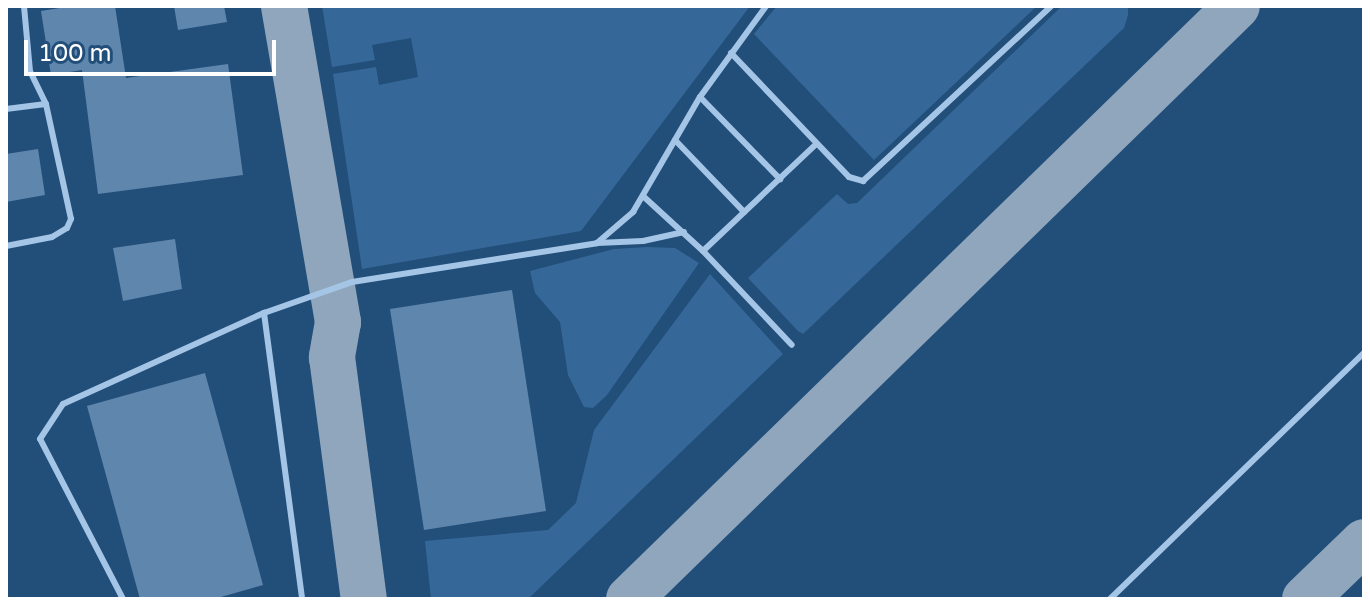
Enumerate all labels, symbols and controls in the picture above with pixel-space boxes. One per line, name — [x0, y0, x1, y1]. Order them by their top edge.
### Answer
scale bar — [28, 24, 280, 74]
text: 100 m — [38, 39, 112, 68]

